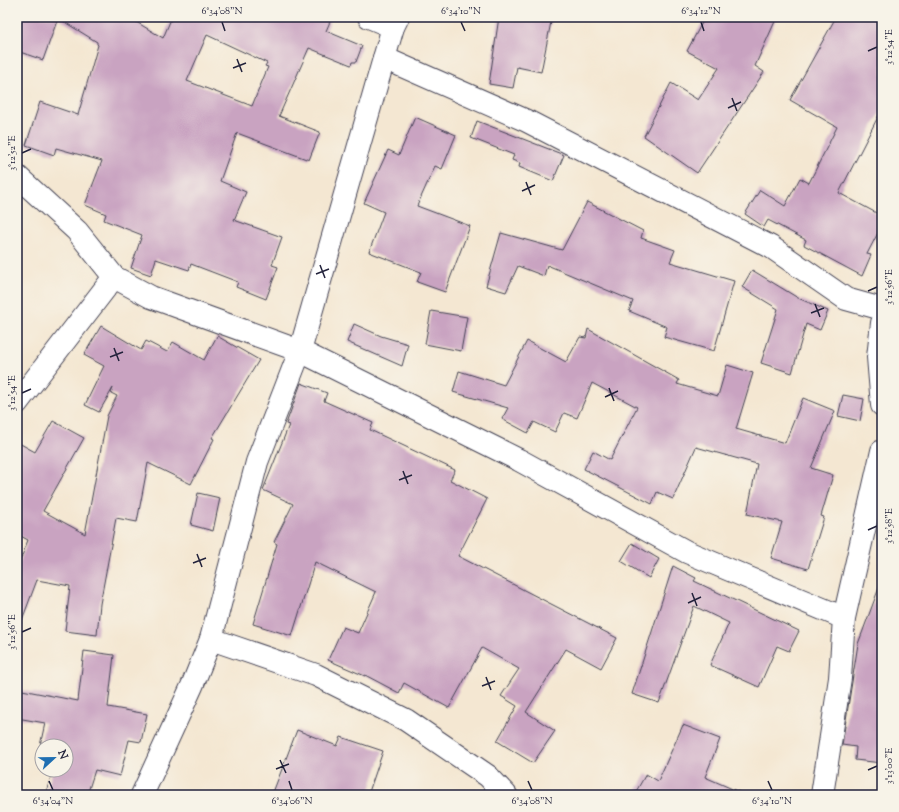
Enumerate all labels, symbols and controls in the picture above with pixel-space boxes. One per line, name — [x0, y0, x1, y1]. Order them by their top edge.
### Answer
text: 6°34'08"N — [201, 4, 243, 19]
text: 6°34'10"N — [441, 4, 481, 19]
text: 6°34'12"N — [681, 4, 721, 19]
text: 3°12'54"E — [882, 29, 897, 65]
text: 3°12'52"E — [5, 135, 20, 171]
text: 3°12'56"E — [882, 269, 897, 305]
text: 3°12'54"E — [5, 375, 20, 411]
text: 3°12'58"E — [882, 508, 897, 544]
text: 3°12'56"E — [5, 614, 20, 650]
north arrow — [34, 738, 74, 778]
text: N — [53, 747, 71, 762]
text: 3°13'00"E — [882, 748, 897, 784]
text: 6°34'04"N — [33, 794, 73, 809]
text: 6°34'06"N — [271, 794, 313, 809]
text: 6°34'08"N — [511, 794, 553, 809]
text: 6°34'10"N — [752, 794, 792, 809]

